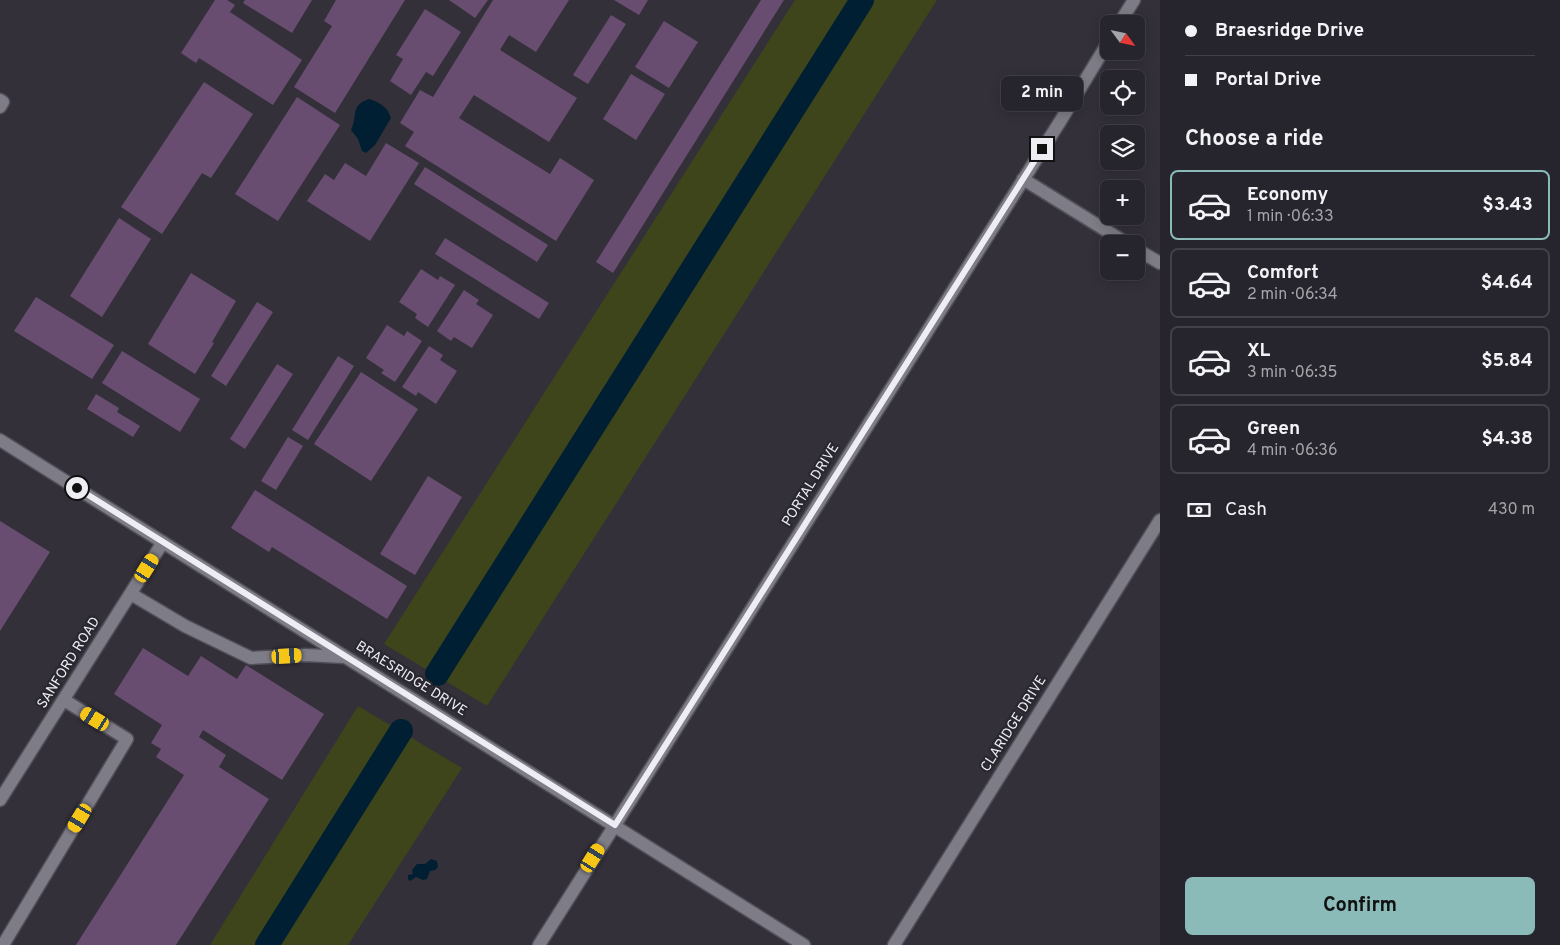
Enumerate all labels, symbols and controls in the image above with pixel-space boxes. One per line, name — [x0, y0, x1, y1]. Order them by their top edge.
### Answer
north arrow — [1100, 15, 1145, 60]
map controls — [1100, 15, 1145, 280]
text: Braesridge Drive — [1215, 19, 1364, 43]
text: Portal Drive — [1215, 68, 1321, 92]
button: locate — [1100, 70, 1145, 115]
callout: 2 min — [1001, 76, 1083, 112]
text: 2 min — [1021, 83, 1063, 103]
button: layers — [1100, 125, 1145, 170]
text: Choose a ride — [1185, 126, 1323, 153]
route end — [1031, 138, 1053, 160]
button: + — [1100, 180, 1145, 225]
icon: car — [1187, 183, 1232, 228]
text: Economy — [1247, 183, 1328, 207]
text: $3.43 — [1482, 193, 1533, 217]
text: 1 min · 06:33 — [1247, 207, 1334, 227]
button: − — [1100, 235, 1145, 280]
icon: car — [1187, 261, 1232, 306]
text: Comfort — [1247, 261, 1319, 285]
text: $4.64 — [1481, 271, 1533, 295]
text: 2 min · 06:34 — [1247, 285, 1338, 305]
icon: car — [1187, 339, 1232, 384]
text: XL — [1247, 339, 1270, 363]
text: $5.84 — [1481, 349, 1533, 373]
text: 3 min · 06:35 — [1247, 363, 1338, 383]
icon: car — [1187, 417, 1232, 462]
text: Green — [1247, 417, 1300, 441]
text: $4.38 — [1481, 427, 1533, 451]
street label: PORTAL DRIVE — [779, 440, 843, 530]
text: 4 min · 06:36 — [1247, 441, 1337, 461]
route start — [66, 477, 88, 499]
icon: cash — [1185, 496, 1213, 524]
text: Cash — [1225, 498, 1267, 522]
text: 430 m — [1488, 500, 1535, 520]
car — [132, 551, 161, 585]
street label: SANFORD ROAD — [34, 614, 104, 712]
street label: BRAESRIDGE DRIVE — [352, 638, 470, 720]
car — [271, 648, 302, 664]
street label: CLARIDGE DRIVE — [978, 673, 1050, 775]
car — [78, 705, 111, 733]
car — [65, 801, 94, 835]
car — [578, 841, 607, 875]
button: Confirm — [1185, 877, 1535, 935]

